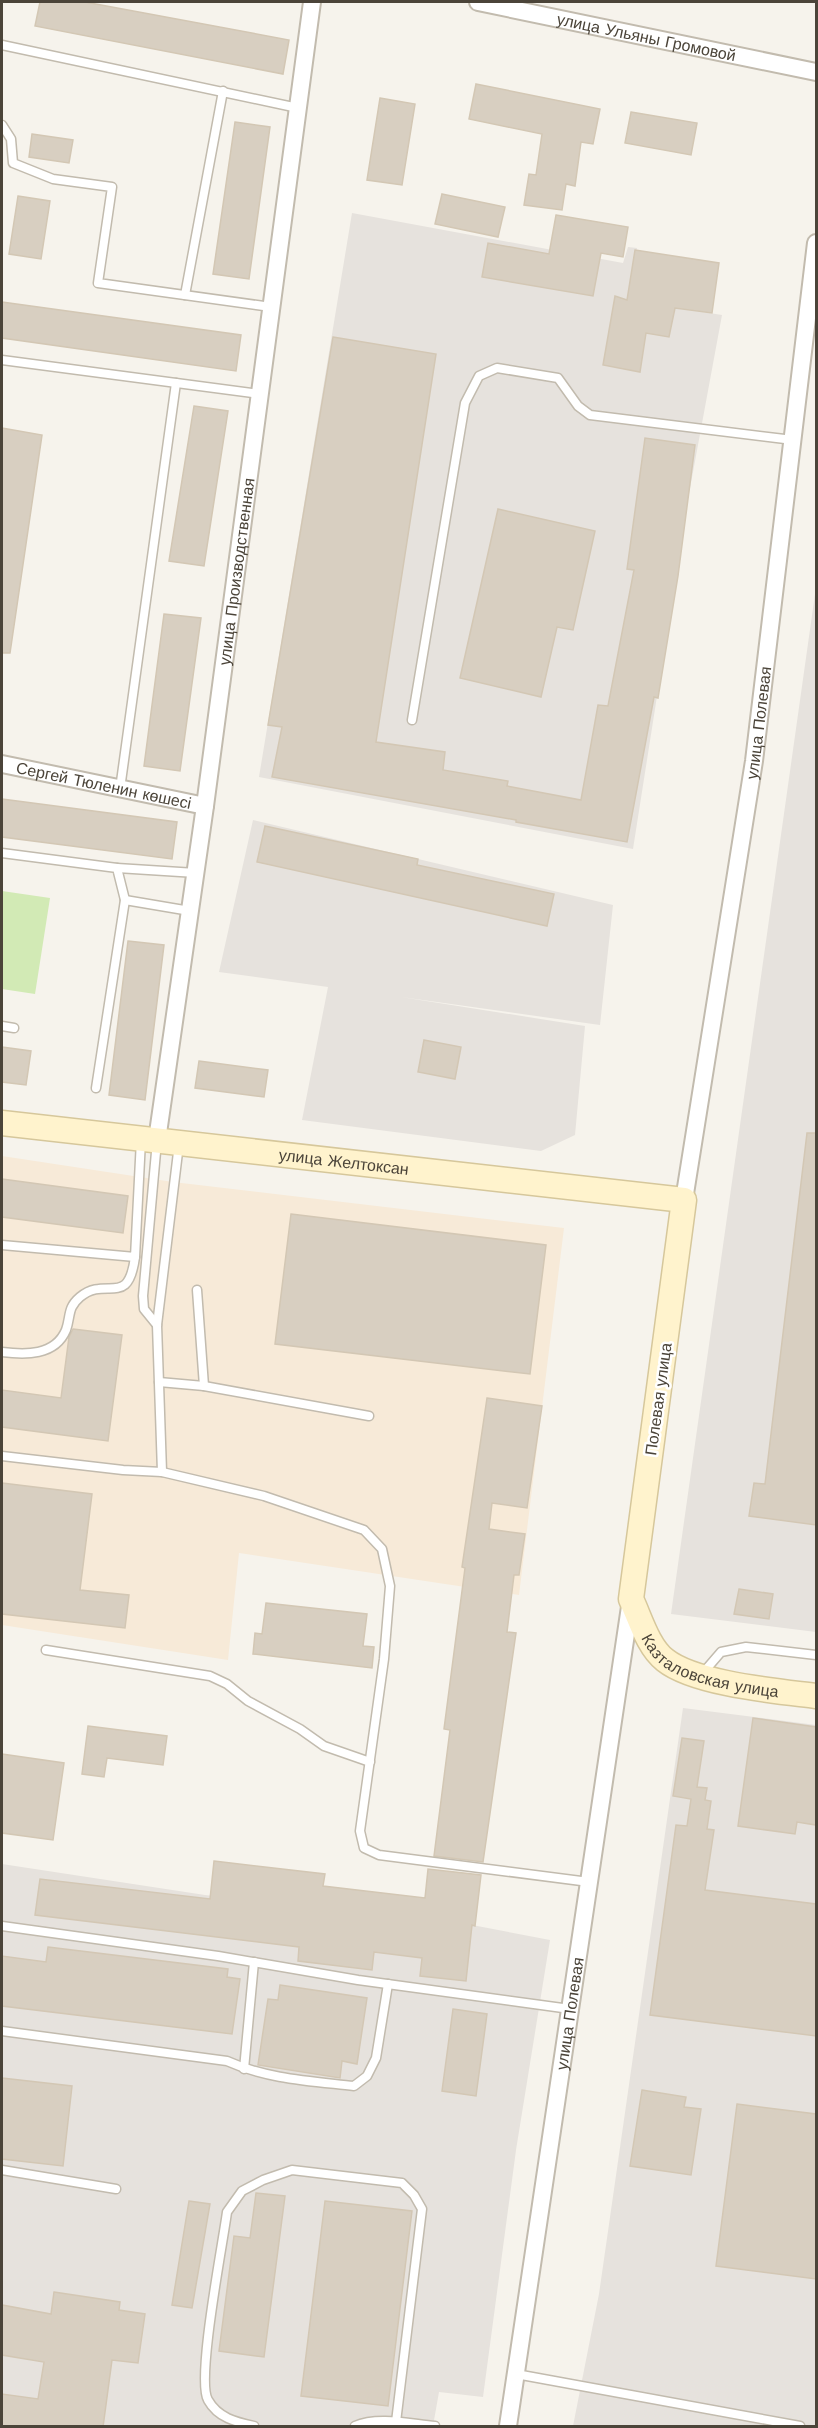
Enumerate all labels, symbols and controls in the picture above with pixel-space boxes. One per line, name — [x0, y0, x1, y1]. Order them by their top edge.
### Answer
street label: улица Ульяны Громовой — [555, 10, 738, 65]
street label: улица Производственная — [215, 477, 259, 667]
street label: улица Полевая — [742, 665, 775, 781]
street label: Сергей Тюленин көшесі — [14, 758, 193, 813]
street label: улица Желтоксан — [278, 1145, 410, 1179]
street label: Полевая улица — [641, 1341, 676, 1457]
street label: Казталовская улица — [638, 1631, 780, 1701]
street label: улица Полевая — [552, 1956, 588, 2071]

